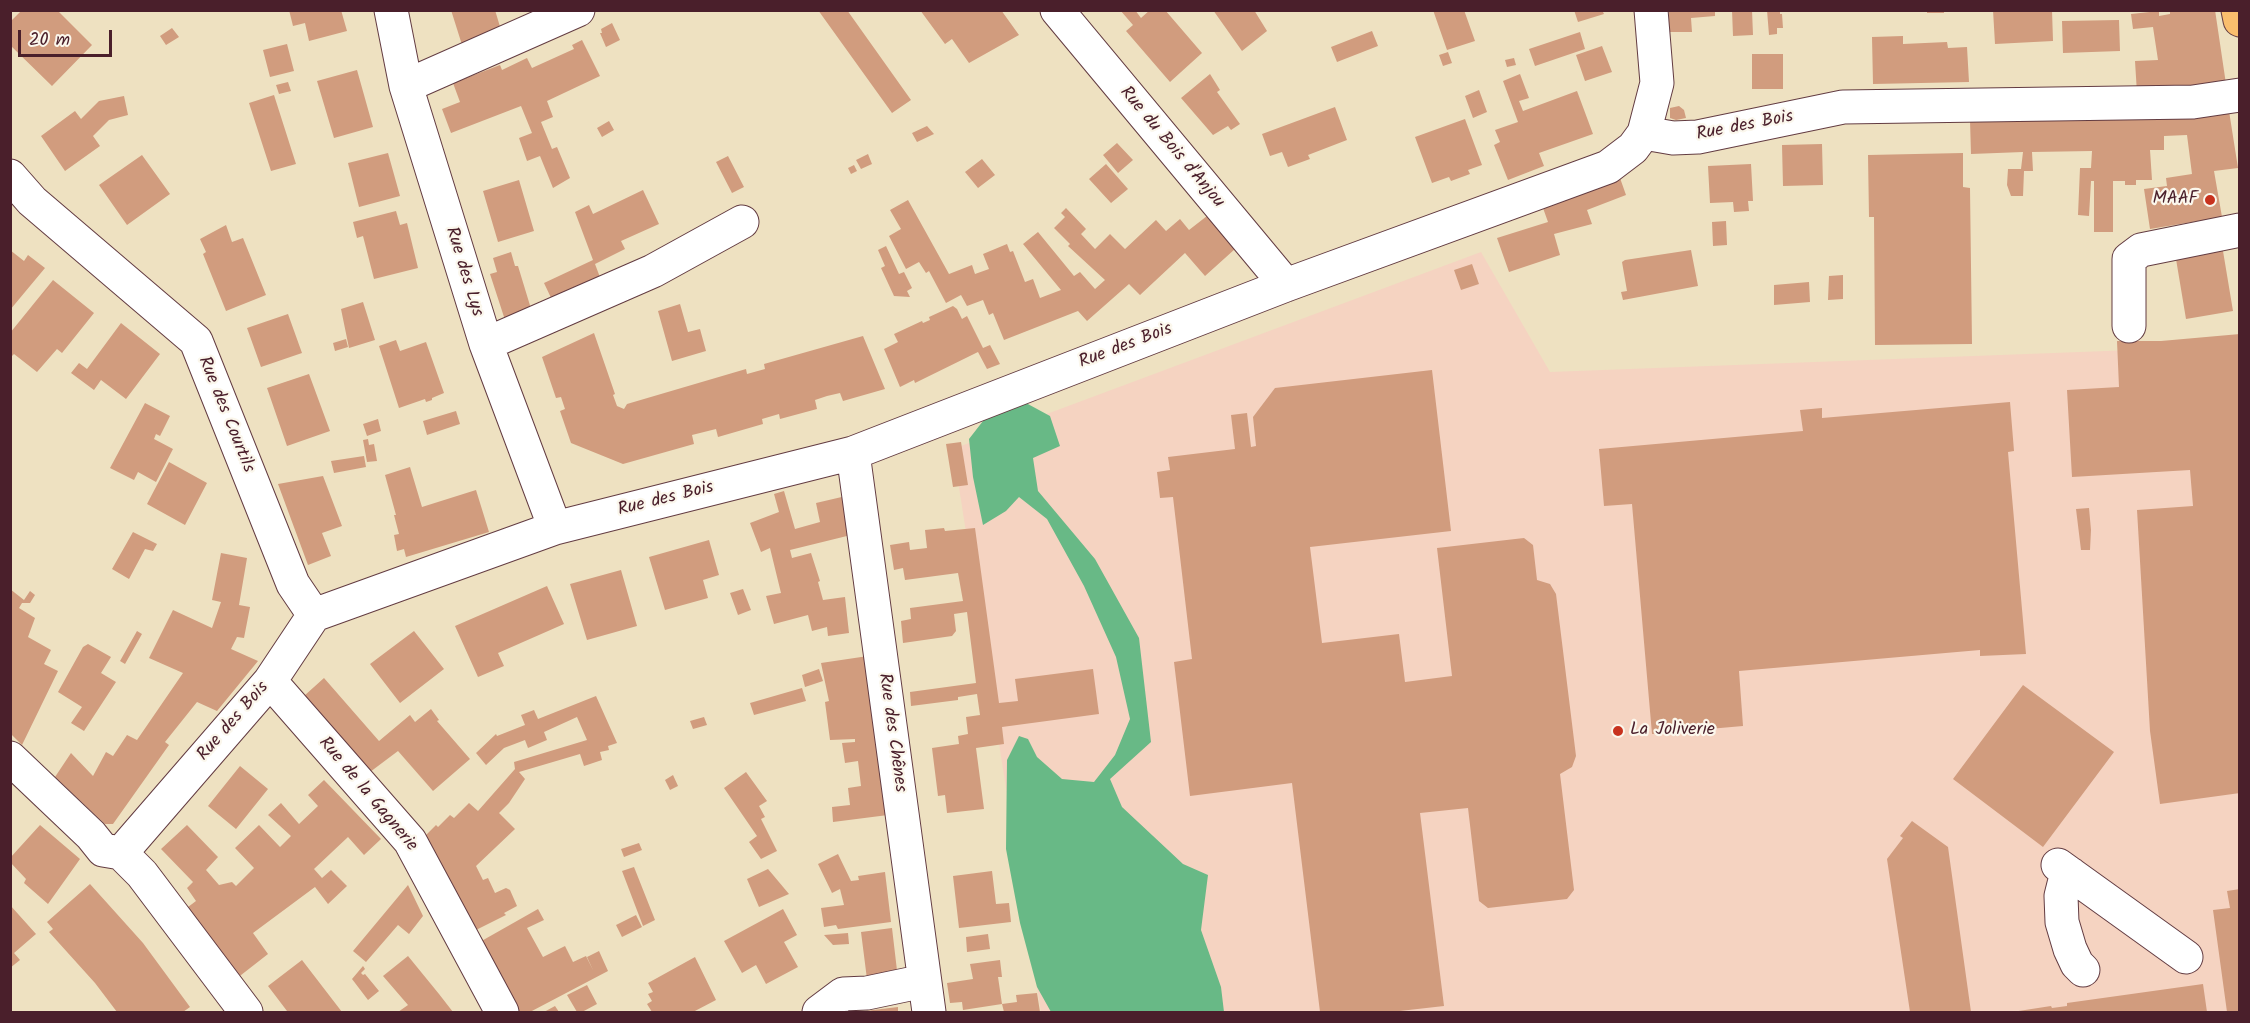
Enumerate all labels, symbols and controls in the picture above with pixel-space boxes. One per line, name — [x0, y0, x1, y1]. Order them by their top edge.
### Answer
scale bar — [21, 18, 116, 56]
text: 20 m — [29, 26, 70, 55]
street label: Rue du Bois d'Anjou — [1114, 83, 1228, 213]
street label: Rue des Bois — [1695, 107, 1795, 147]
place label: MAAF — [2152, 189, 2198, 211]
marker: MAAF — [2203, 193, 2217, 207]
street label: Rue des Lys — [439, 225, 487, 319]
street label: Rue des Bois — [1076, 319, 1176, 375]
street label: Rue des Courtils — [192, 354, 258, 476]
street label: Rue des Bois — [616, 478, 716, 522]
street label: Rue des Chênes — [872, 672, 910, 794]
street label: Rue des Bois — [194, 678, 274, 766]
place label: La Joliverie — [1630, 720, 1715, 742]
marker: La Joliverie — [1611, 724, 1625, 738]
street label: Rue de la Gagnerie — [313, 733, 421, 857]

